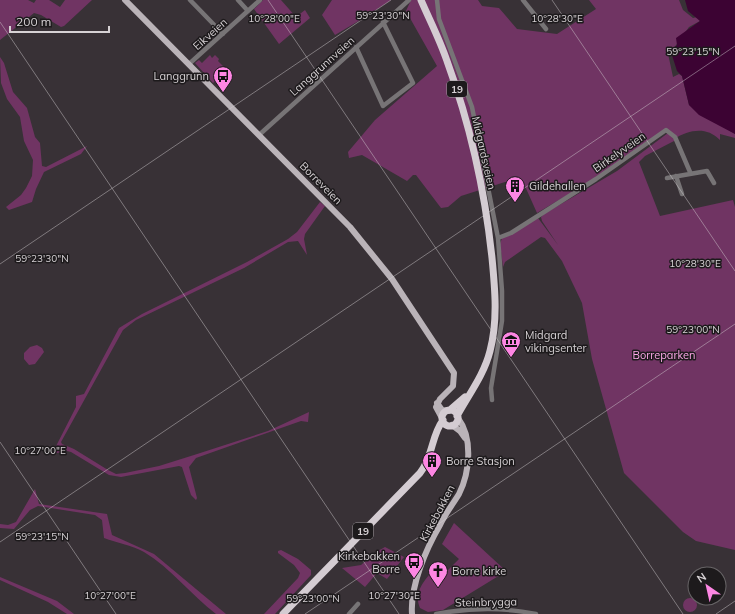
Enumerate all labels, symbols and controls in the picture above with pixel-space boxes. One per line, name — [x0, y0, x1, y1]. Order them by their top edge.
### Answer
scale bar — [10, 8, 109, 34]
text: 59°23'30"N — [356, 9, 410, 22]
text: 10°28'00"E — [248, 12, 300, 25]
text: 10°28'30"E — [531, 12, 583, 25]
text: 200 m — [16, 14, 51, 29]
street label: Eikveien — [190, 15, 230, 53]
street label: Langgrunnveien — [287, 33, 357, 99]
text: 59°23'15"N — [666, 45, 720, 58]
bus stop icon: Langgrunn — [212, 65, 234, 93]
place label: Langgrunn — [153, 69, 209, 83]
road number: 19 — [447, 81, 467, 97]
street label: Midgardsveien — [469, 115, 499, 191]
street label: Birkelyveien — [590, 129, 648, 175]
street label: Borreveien — [297, 159, 345, 207]
building icon: Gildehallen — [504, 175, 526, 203]
place label: Gildehallen — [529, 179, 586, 193]
text: 59°23'30"N — [15, 252, 69, 265]
text: 10°28'30"E — [669, 257, 721, 270]
text: 59°23'00"N — [666, 323, 720, 336]
place label: Midgard vikingsenter — [525, 328, 586, 355]
museum icon: Midgard vikingsenter — [500, 330, 522, 358]
park label: Borreparken — [633, 348, 695, 362]
text: 10°27'00"E — [14, 444, 66, 457]
building icon: Borre Stasjon — [421, 450, 443, 478]
place label: Borre Stasjon — [446, 454, 515, 468]
street label: Kirkebakken — [416, 482, 458, 544]
road number: 19 — [353, 523, 373, 539]
text: 59°23'15"N — [15, 530, 69, 543]
place label: Kirkebakken Borre — [338, 549, 400, 576]
bus stop icon: Kirkebakken Borre — [403, 551, 425, 579]
church icon: Borre kirke — [427, 560, 449, 588]
place label: Borre kirke — [452, 564, 506, 578]
north arrow — [687, 566, 727, 606]
text: N — [694, 570, 709, 586]
text: 10°27'00"E — [84, 589, 136, 602]
text: 10°27'30"E — [368, 589, 420, 602]
text: 59°23'00"N — [286, 592, 340, 605]
street label: Steinbrygga — [455, 594, 517, 610]

